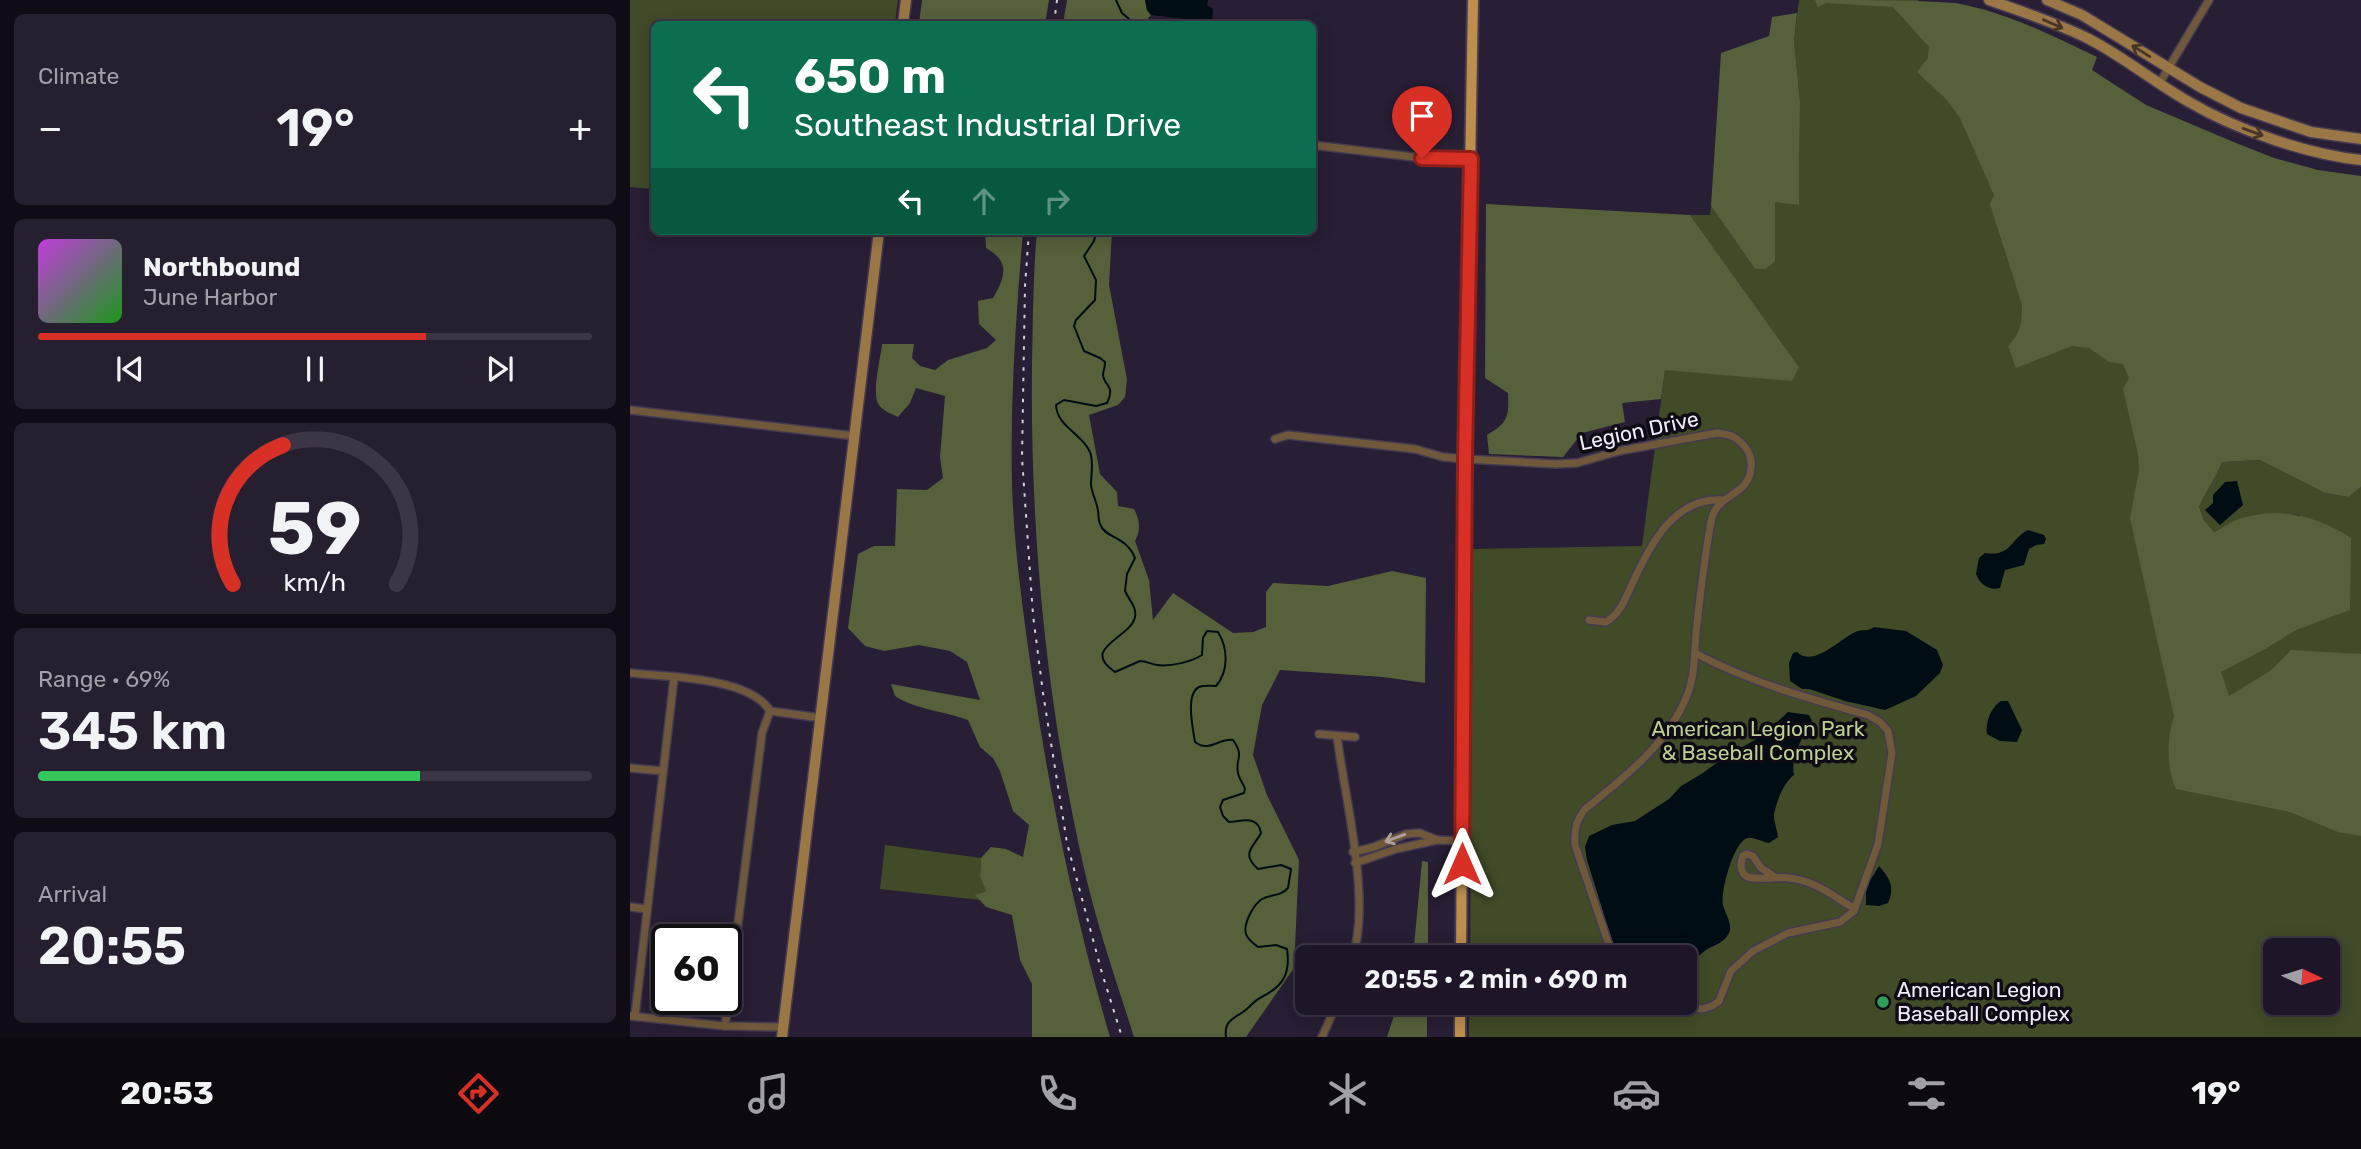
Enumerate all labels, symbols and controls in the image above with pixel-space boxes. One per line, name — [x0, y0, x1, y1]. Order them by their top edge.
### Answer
one-way arrow — [2042, 18, 2064, 31]
one-way arrow — [2131, 44, 2151, 58]
text: 650 m — [794, 47, 946, 105]
icon: left — [679, 49, 770, 140]
text: Climate — [38, 62, 119, 90]
pin — [1392, 86, 1452, 158]
text: 19° — [276, 97, 355, 159]
icon: arrive — [1403, 97, 1441, 135]
text: − — [38, 105, 63, 151]
text: + — [568, 105, 592, 151]
text: Southeast Industrial Drive — [794, 106, 1181, 144]
one-way arrow — [2241, 126, 2263, 139]
icon: left — [892, 182, 930, 220]
icon: ahead — [965, 182, 1003, 220]
icon: right — [1038, 182, 1076, 220]
text: Northbound — [143, 252, 301, 283]
text: June Harbor — [143, 283, 277, 311]
icon: previous — [111, 350, 149, 388]
icon: pause — [296, 350, 334, 388]
icon: next — [481, 350, 519, 388]
street label: Legion Drive — [1577, 406, 1701, 455]
text: 59 — [268, 487, 362, 573]
text: km/h — [284, 568, 346, 597]
text: Range · 69% — [38, 665, 170, 693]
text: 345 km — [38, 700, 227, 762]
park label: American Legion Park & Baseball Complex — [1651, 716, 1865, 765]
position arrow — [1425, 827, 1499, 901]
one-way arrow — [1385, 833, 1407, 846]
text: Arrival — [38, 880, 107, 908]
text: 20:55 — [38, 915, 186, 977]
speed limit sign: 60 — [651, 924, 742, 1015]
north arrow — [2263, 938, 2340, 1015]
map controls — [2263, 938, 2340, 1015]
text: 20:55 · 2 min · 690 m — [1364, 964, 1628, 995]
place label: American Legion Baseball Complex — [1897, 977, 2070, 1026]
marker: American Legion Baseball Complex — [1875, 994, 1891, 1010]
icon: directions — [454, 1069, 503, 1118]
icon: music — [744, 1069, 793, 1118]
icon: phone — [1033, 1069, 1082, 1118]
icon: climate — [1323, 1069, 1372, 1118]
icon: car — [1612, 1069, 1661, 1118]
icon: filters — [1902, 1069, 1951, 1118]
text: 20:53 — [120, 1074, 214, 1112]
text: 19° — [2191, 1074, 2241, 1112]

